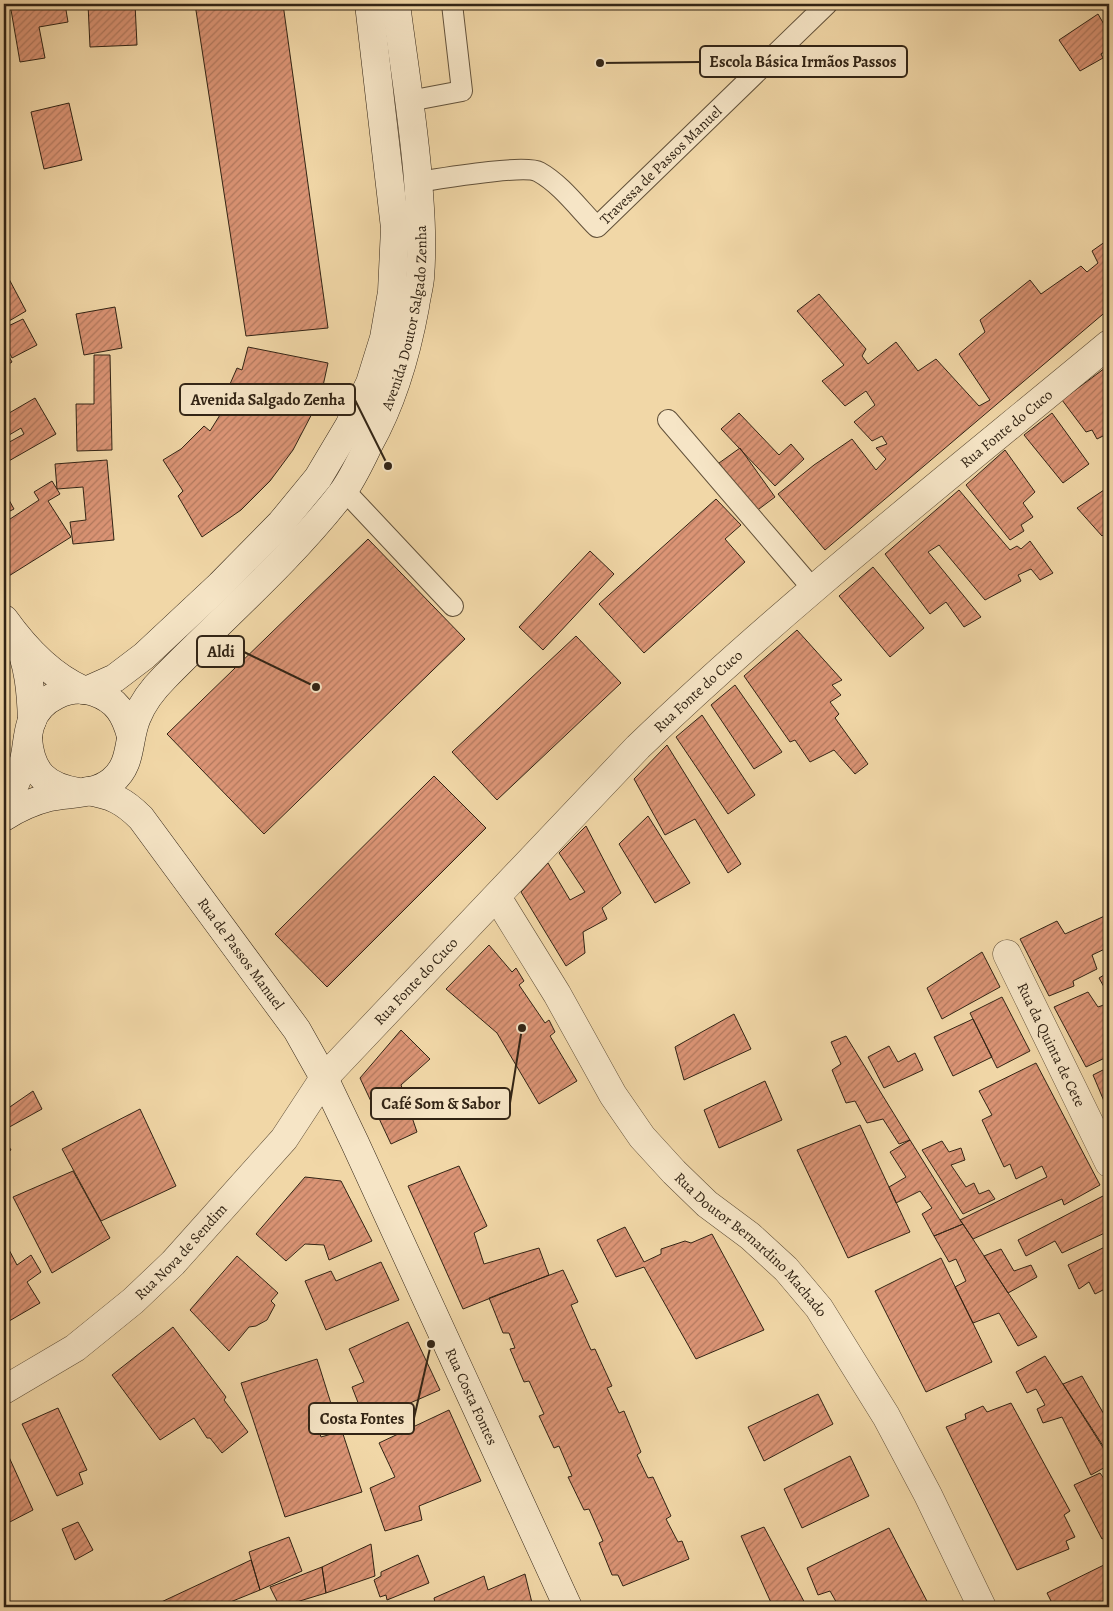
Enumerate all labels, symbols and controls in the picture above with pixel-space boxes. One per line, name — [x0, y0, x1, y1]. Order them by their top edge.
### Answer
callout: Escola Básica Irmãos Passos — [700, 46, 907, 77]
text: Escola Básica Irmãos Passos — [709, 51, 897, 73]
street label: Travessa de Passos Manuel — [595, 101, 726, 229]
street label: Avenida Doutor Salgado Zenha — [376, 225, 431, 414]
callout: Avenida Salgado Zenha — [180, 384, 355, 415]
street label: Rua Fonte do Cuco — [956, 385, 1057, 472]
text: Avenida Salgado Zenha — [190, 389, 346, 411]
callout: Aldi — [197, 636, 244, 667]
text: Aldi — [206, 641, 235, 663]
street label: Rua Fonte do Cuco — [649, 645, 747, 737]
street label: Rua de Passos Manuel — [193, 894, 289, 1014]
street label: Rua Fonte do Cuco — [369, 933, 462, 1029]
street label: Rua da Quinta de Cete — [1012, 979, 1090, 1111]
callout: Café Som & Sabor — [371, 1088, 510, 1119]
text: Café Som & Sabor — [381, 1093, 501, 1115]
street label: Rua Doutor Bernardino Machado — [670, 1168, 832, 1320]
street label: Rua Nova de Sendim — [130, 1199, 232, 1304]
street label: Rua Costa Fontes — [440, 1345, 502, 1448]
callout: Costa Fontes — [309, 1403, 414, 1434]
text: Costa Fontes — [320, 1408, 404, 1430]

